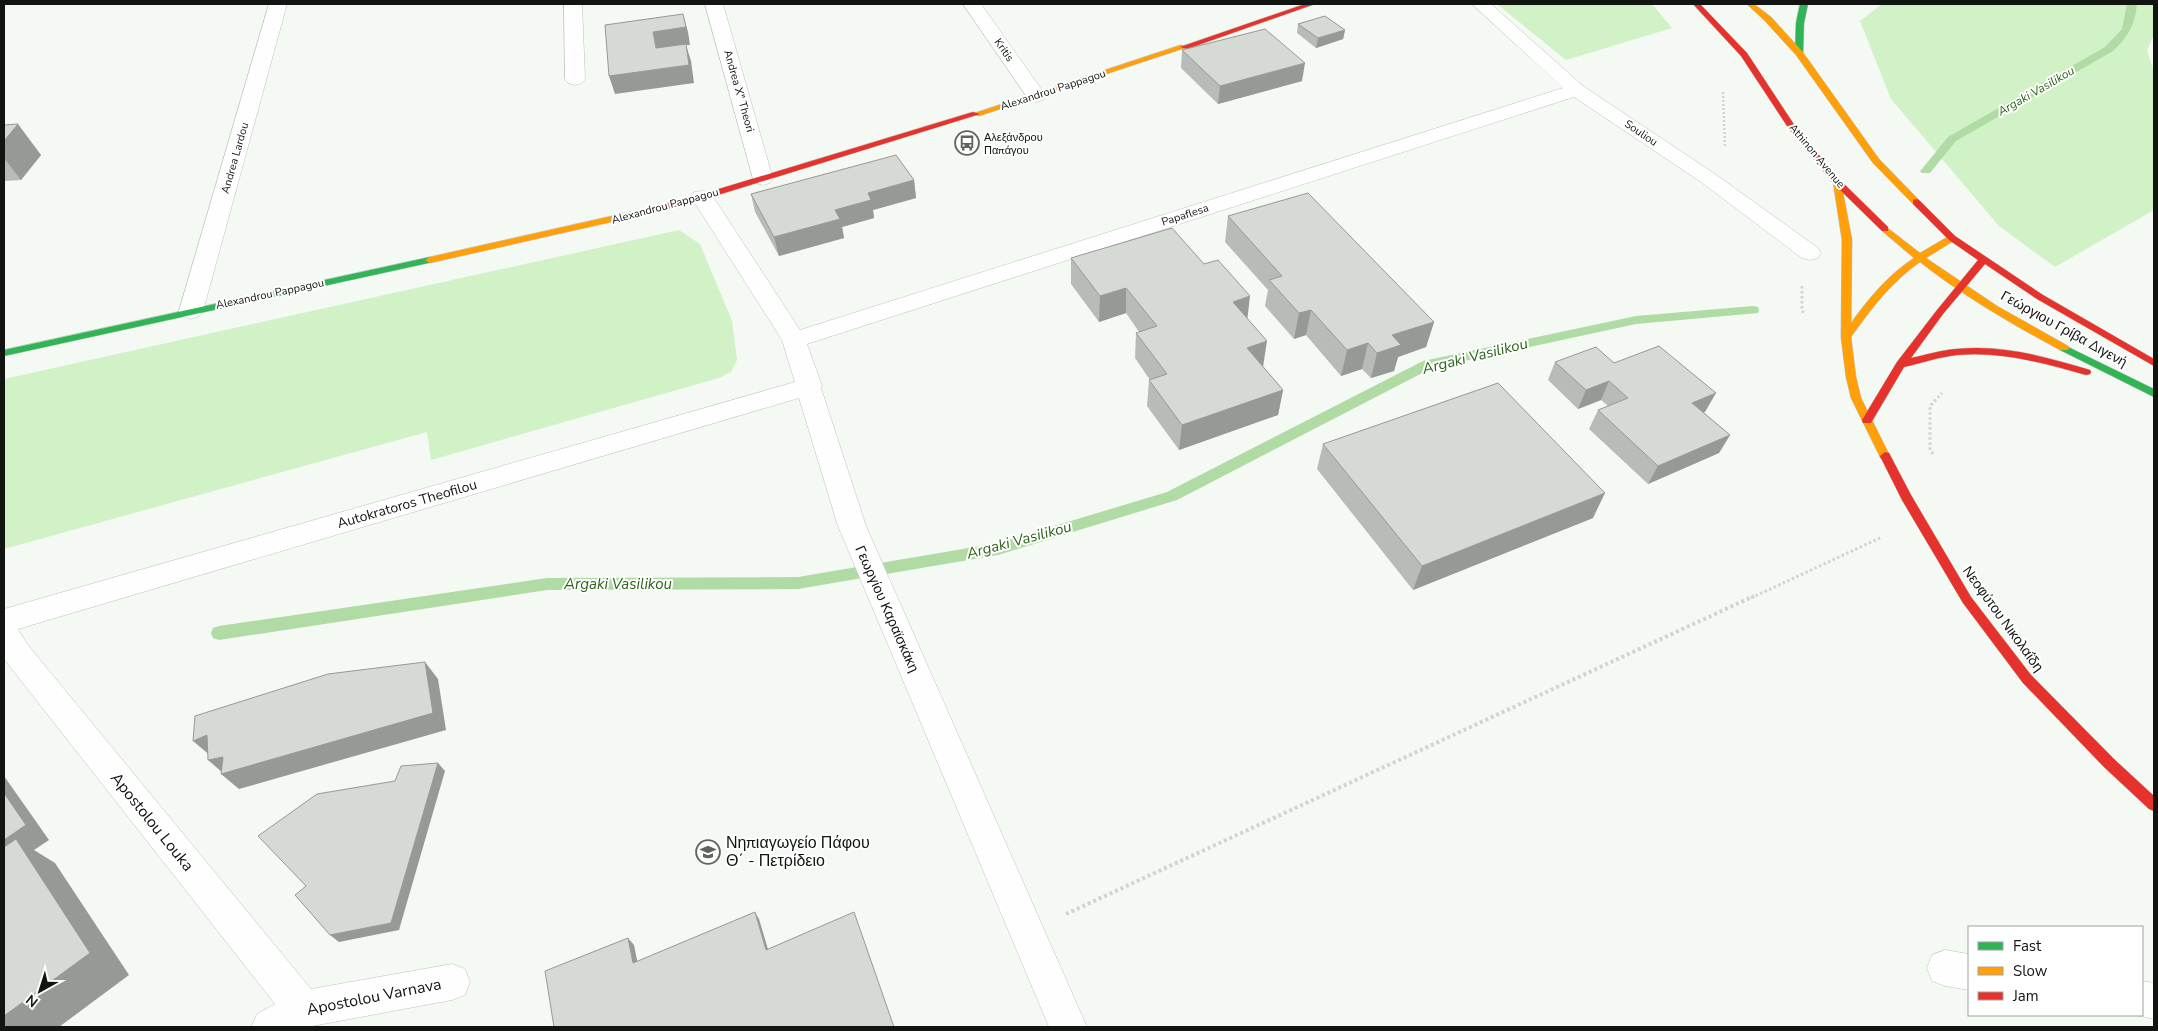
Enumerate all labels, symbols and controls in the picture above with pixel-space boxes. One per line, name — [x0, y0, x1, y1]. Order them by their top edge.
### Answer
street label: Kritis — [991, 35, 1017, 65]
street label: Andrea X" Theori — [720, 48, 758, 134]
water label: Argaki Vasilikou — [1994, 62, 2078, 120]
street label: Alexandrou Pappagou — [998, 66, 1108, 114]
street label: Souliou — [1621, 116, 1661, 150]
street label: Andrea Lardou — [218, 121, 252, 195]
street label: Athinon Avenue — [1786, 121, 1848, 191]
bus stop icon: Αλεξάνδρου Παπάγου — [954, 130, 980, 156]
place label: Αλεξάνδρου Παπάγου — [984, 130, 1043, 158]
street label: Alexandrou Pappagou — [610, 185, 720, 227]
street label: Papaflesa — [1160, 200, 1211, 230]
street label: Alexandrou Pappagou — [215, 275, 325, 313]
street label: Γεώργιου Γρίβα Διγενή — [1997, 286, 2131, 372]
water label: Argaki Vasilikou — [1419, 333, 1530, 379]
street label: Autokratoros Theofilou — [335, 475, 479, 533]
water label: Argaki Vasilikou — [963, 516, 1074, 564]
street label: Γεωργίου Καραϊσκάκη — [851, 543, 923, 675]
street label: Νεοφύτου Νικολαΐδη — [1958, 562, 2048, 676]
water label: Argaki Vasilikou — [563, 574, 672, 594]
street label: Apostolou Louka — [105, 768, 199, 876]
place label: Νηπιαγωγείο Πάφου Θ΄ - Πετρίδειο — [726, 832, 870, 872]
school or university icon: Νηπιαγωγείο Πάφου Θ΄ - Πετρίδειο — [695, 839, 721, 865]
legend — [1968, 926, 2143, 1016]
text: Fast — [2013, 936, 2042, 956]
text: Slow — [2013, 961, 2048, 981]
north arrow — [15, 966, 65, 1016]
street label: Apostolou Varnava — [305, 973, 443, 1021]
text: Jam — [2012, 986, 2039, 1006]
text: N — [22, 990, 42, 1011]

